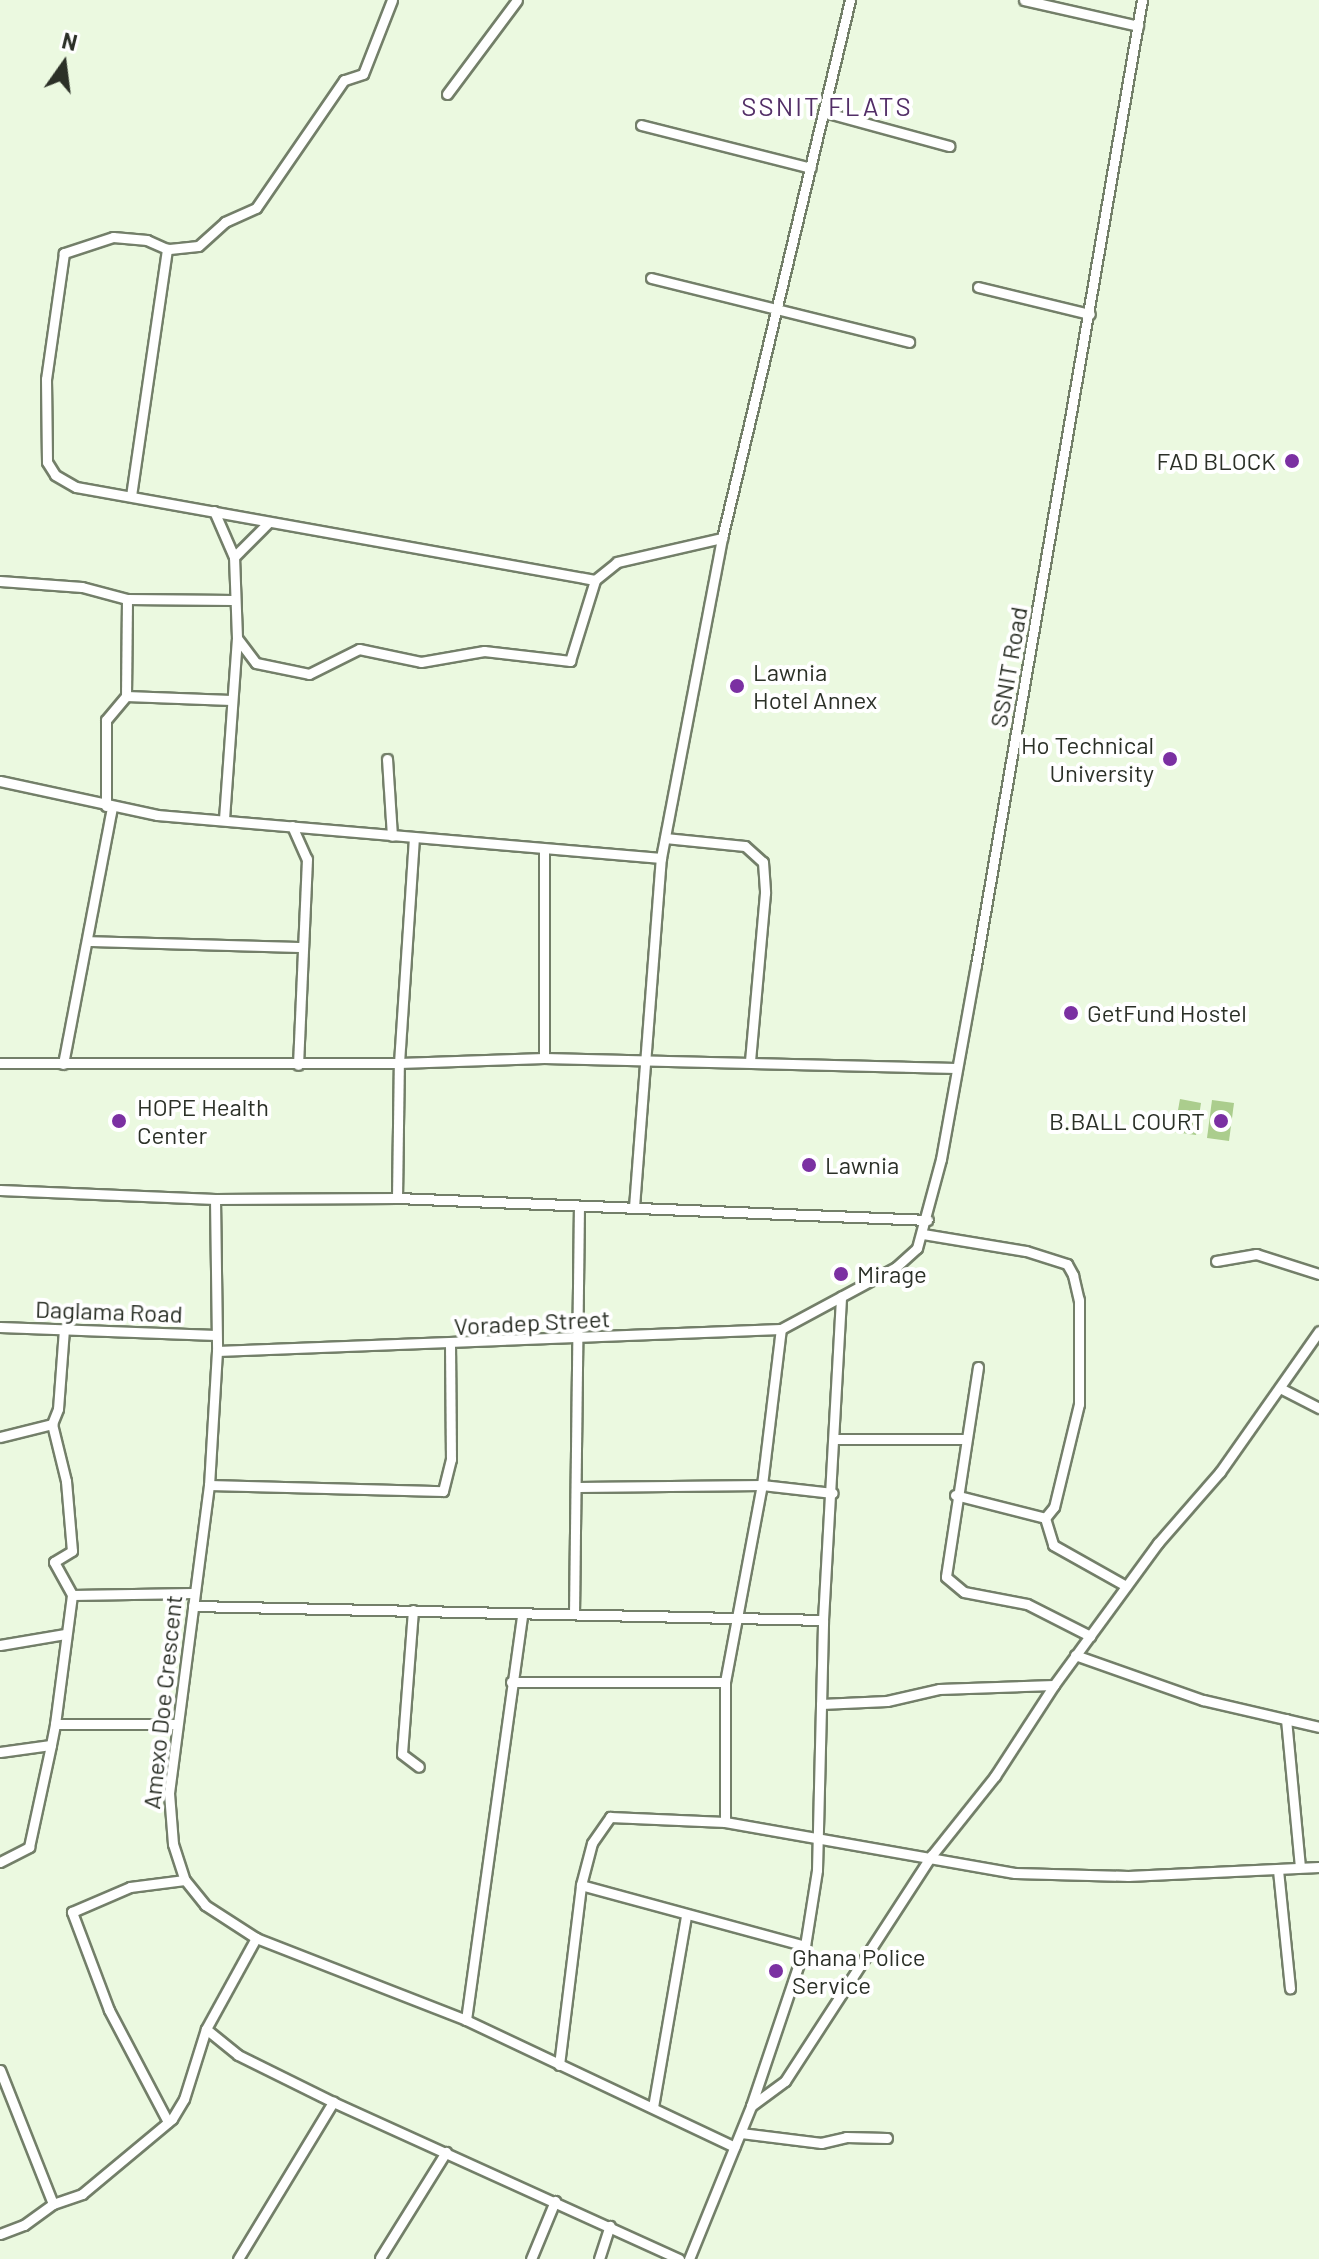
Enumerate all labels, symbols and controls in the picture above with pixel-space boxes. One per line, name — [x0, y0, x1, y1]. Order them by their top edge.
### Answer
north arrow — [24, 24, 104, 104]
text: N — [60, 26, 80, 55]
district label: SSNIT FLATS — [741, 90, 913, 122]
place label: FAD BLOCK — [1157, 447, 1276, 475]
marker: FAD BLOCK — [1283, 452, 1301, 470]
street label: SSNIT Road — [983, 604, 1033, 730]
place label: Lawnia Hotel Annex — [753, 658, 877, 714]
marker: Lawnia Hotel Annex — [728, 677, 746, 695]
place label: Ho Technical University — [1021, 731, 1154, 787]
marker: Ho Technical University — [1161, 750, 1179, 768]
place label: GetFund Hostel — [1087, 999, 1247, 1027]
marker: GetFund Hostel — [1062, 1004, 1080, 1022]
place label: HOPE Health Center — [137, 1093, 269, 1149]
place label: B.BALL COURT — [1049, 1107, 1205, 1135]
marker: HOPE Health Center — [108, 1110, 130, 1132]
marker: B.BALL COURT — [1212, 1112, 1230, 1130]
place label: Lawnia — [825, 1151, 899, 1179]
marker: Lawnia — [800, 1156, 818, 1174]
place label: Mirage — [857, 1260, 927, 1288]
marker: Mirage — [832, 1265, 850, 1283]
street label: Daglama Road — [35, 1294, 183, 1328]
street label: Voradep Street — [453, 1304, 611, 1340]
street label: Amexo Doe Crescent — [136, 1593, 188, 1811]
place label: Ghana Police Service — [792, 1943, 926, 1999]
marker: Ghana Police Service — [767, 1962, 785, 1980]

